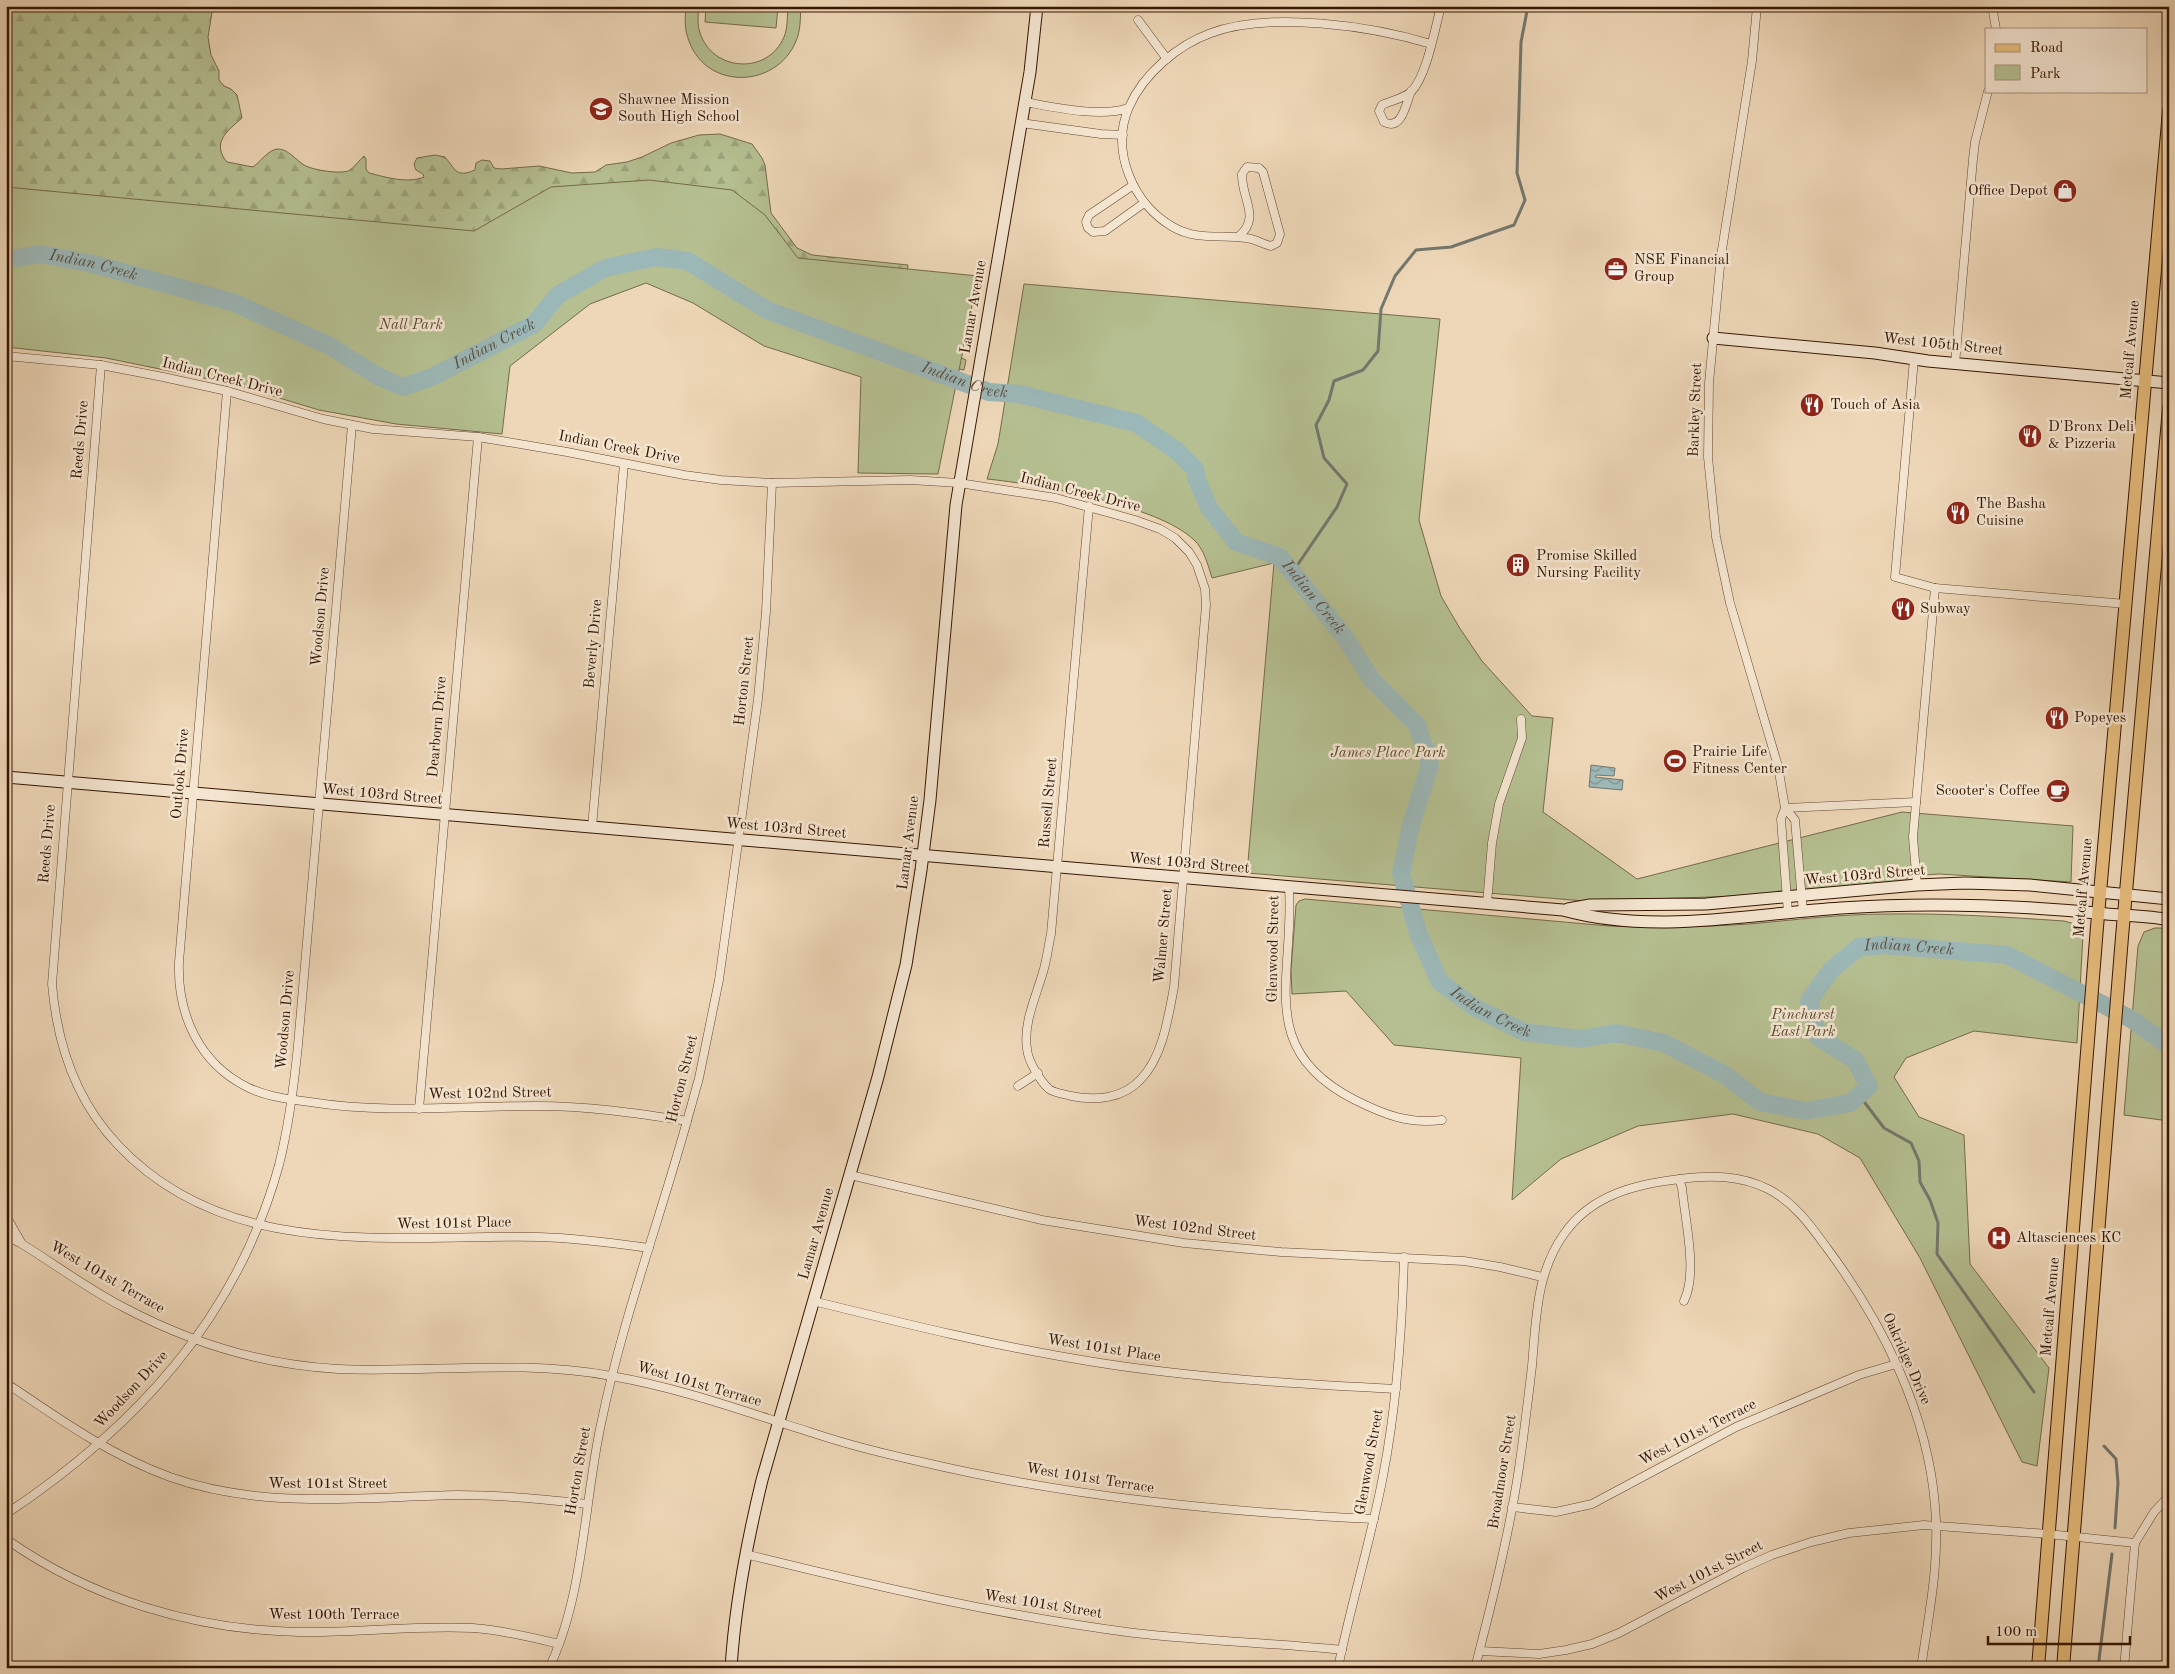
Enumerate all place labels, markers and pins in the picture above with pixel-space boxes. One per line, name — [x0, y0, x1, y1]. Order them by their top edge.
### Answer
place label: Shawnee Mission South High School — [618, 93, 740, 125]
school or university icon: Shawnee Mission South High School — [588, 96, 614, 122]
shop icon: Office Depot — [2052, 178, 2078, 204]
place label: Office Depot — [1968, 184, 2048, 199]
place label: NSE Financial Group — [1634, 253, 1729, 285]
office icon: NSE Financial Group — [1603, 256, 1629, 282]
restaurant icon: Touch of Asia — [1799, 392, 1825, 418]
place label: Touch of Asia — [1830, 398, 1921, 413]
place label: D'Bronx Deli & Pizzeria — [2048, 420, 2134, 452]
restaurant icon: D'Bronx Deli & Pizzeria — [2017, 423, 2043, 449]
place label: The Basha Cuisine — [1976, 497, 2046, 529]
restaurant icon: The Basha Cuisine — [1945, 500, 1971, 526]
place label: Promise Skilled Nursing Facility — [1536, 549, 1641, 581]
building icon: Promise Skilled Nursing Facility — [1505, 552, 1531, 578]
restaurant icon: Subway — [1890, 596, 1916, 622]
place label: Subway — [1920, 602, 1971, 617]
restaurant icon: Popeyes — [2044, 705, 2070, 731]
place label: Popeyes — [2074, 711, 2126, 726]
place label: Prairie Life Fitness Center — [1692, 745, 1787, 777]
sports icon: Prairie Life Fitness Center — [1662, 748, 1688, 774]
cafe icon: Scooter's Coffee — [2045, 778, 2071, 804]
place label: Scooter's Coffee — [1935, 784, 2040, 799]
hospital icon: Altasciences KC — [1986, 1225, 2012, 1251]
place label: Altasciences KC — [2016, 1231, 2121, 1246]

